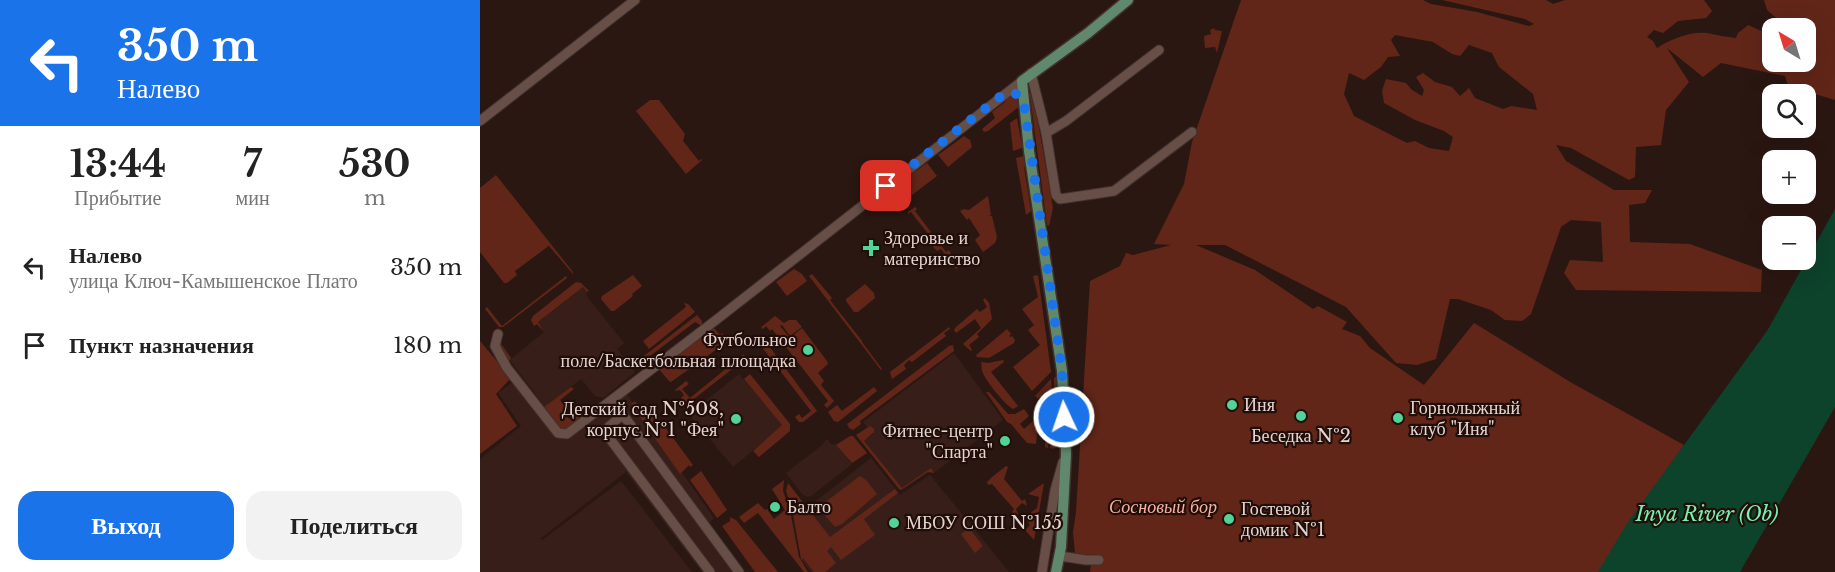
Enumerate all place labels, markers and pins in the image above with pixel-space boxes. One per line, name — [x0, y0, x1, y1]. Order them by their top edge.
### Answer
pin — [860, 160, 911, 211]
place label: Здоровье и материнство — [884, 227, 980, 270]
marker: Здоровье и материнство — [862, 239, 880, 257]
place label: Футбольное поле/Баскетбольная площадка — [561, 329, 796, 372]
marker: Футбольное поле/Баскетбольная площадка — [801, 343, 815, 357]
place label: Иня — [1244, 394, 1275, 416]
place label: Горнолыжный клуб "Иня" — [1410, 397, 1520, 440]
place label: Детский сад №508, корпус №1 "Фея" — [562, 398, 724, 441]
marker: Иня — [1225, 398, 1239, 412]
marker: Беседка №2 — [1294, 409, 1308, 423]
marker: Горнолыжный клуб "Иня" — [1391, 411, 1405, 425]
marker: Детский сад №508, корпус №1 "Фея" — [729, 412, 743, 426]
place label: Фитнес-центр "Спарта" — [883, 420, 993, 463]
place label: Беседка №2 — [1251, 425, 1351, 447]
marker: Фитнес-центр "Спарта" — [998, 434, 1012, 448]
place label: Балто — [787, 496, 831, 518]
place label: Гостевой домик №1 — [1241, 498, 1325, 541]
marker: Балто — [768, 500, 782, 514]
place label: МБОУ СОШ №155 — [906, 512, 1062, 534]
marker: Гостевой домик №1 — [1222, 512, 1236, 526]
marker: МБОУ СОШ №155 — [887, 516, 901, 530]

